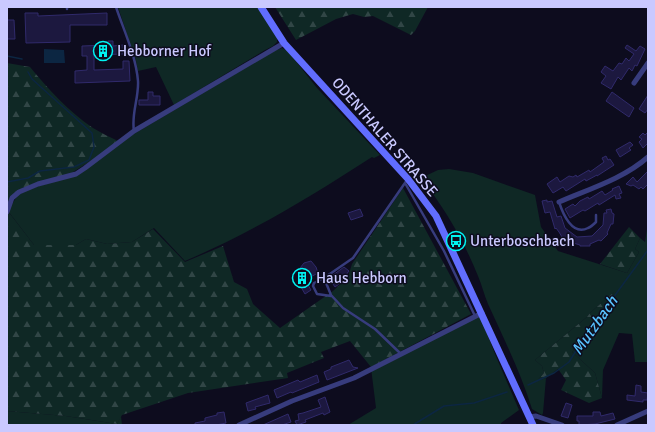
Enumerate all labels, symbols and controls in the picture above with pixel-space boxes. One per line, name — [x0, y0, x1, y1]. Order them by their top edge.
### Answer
building icon: Hebborner Hof — [92, 40, 114, 62]
place label: Hebborner Hof — [117, 42, 212, 60]
street label: ODENTHALER STRASSE — [328, 74, 442, 200]
bus stop icon: Unterboschbach — [445, 230, 467, 252]
place label: Unterboschbach — [470, 232, 575, 250]
building icon: Haus Hebborn — [291, 267, 313, 289]
place label: Haus Hebborn — [316, 269, 407, 287]
water label: Mutzbach — [567, 291, 623, 359]

